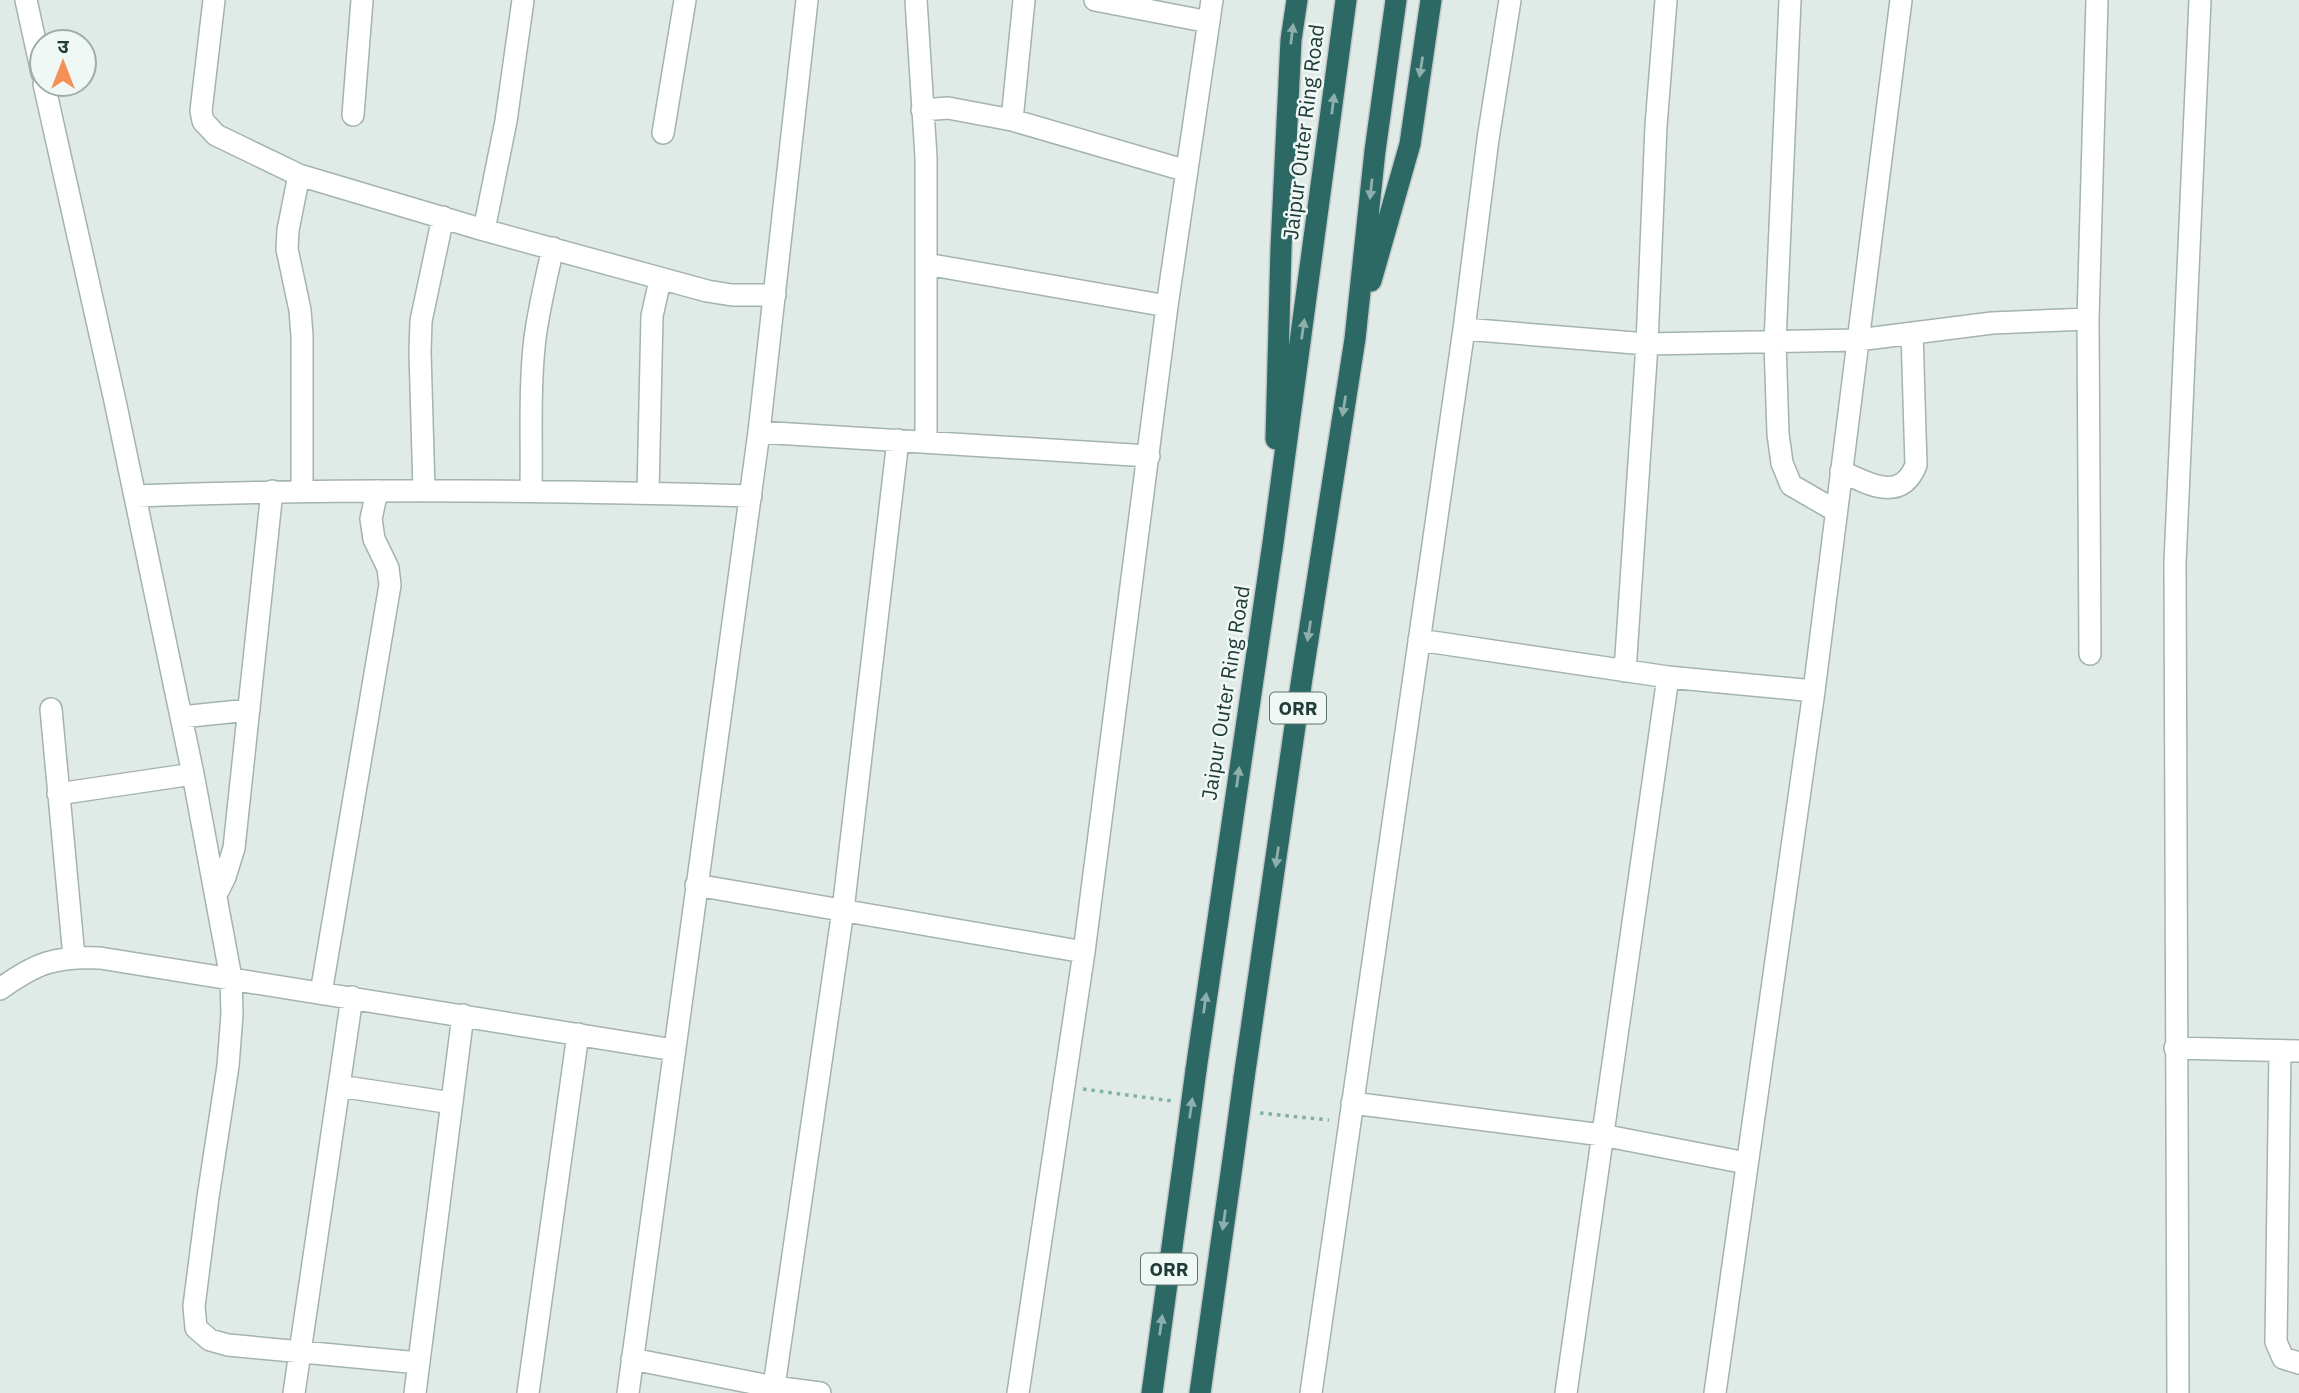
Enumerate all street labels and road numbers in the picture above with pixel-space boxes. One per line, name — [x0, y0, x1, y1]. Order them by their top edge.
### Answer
street label: Jaipur Outer Ring Road — [1276, 22, 1330, 241]
street label: Jaipur Outer Ring Road — [1194, 583, 1256, 802]
road number: ORR — [1270, 692, 1326, 723]
road number: ORR — [1141, 1254, 1197, 1284]

